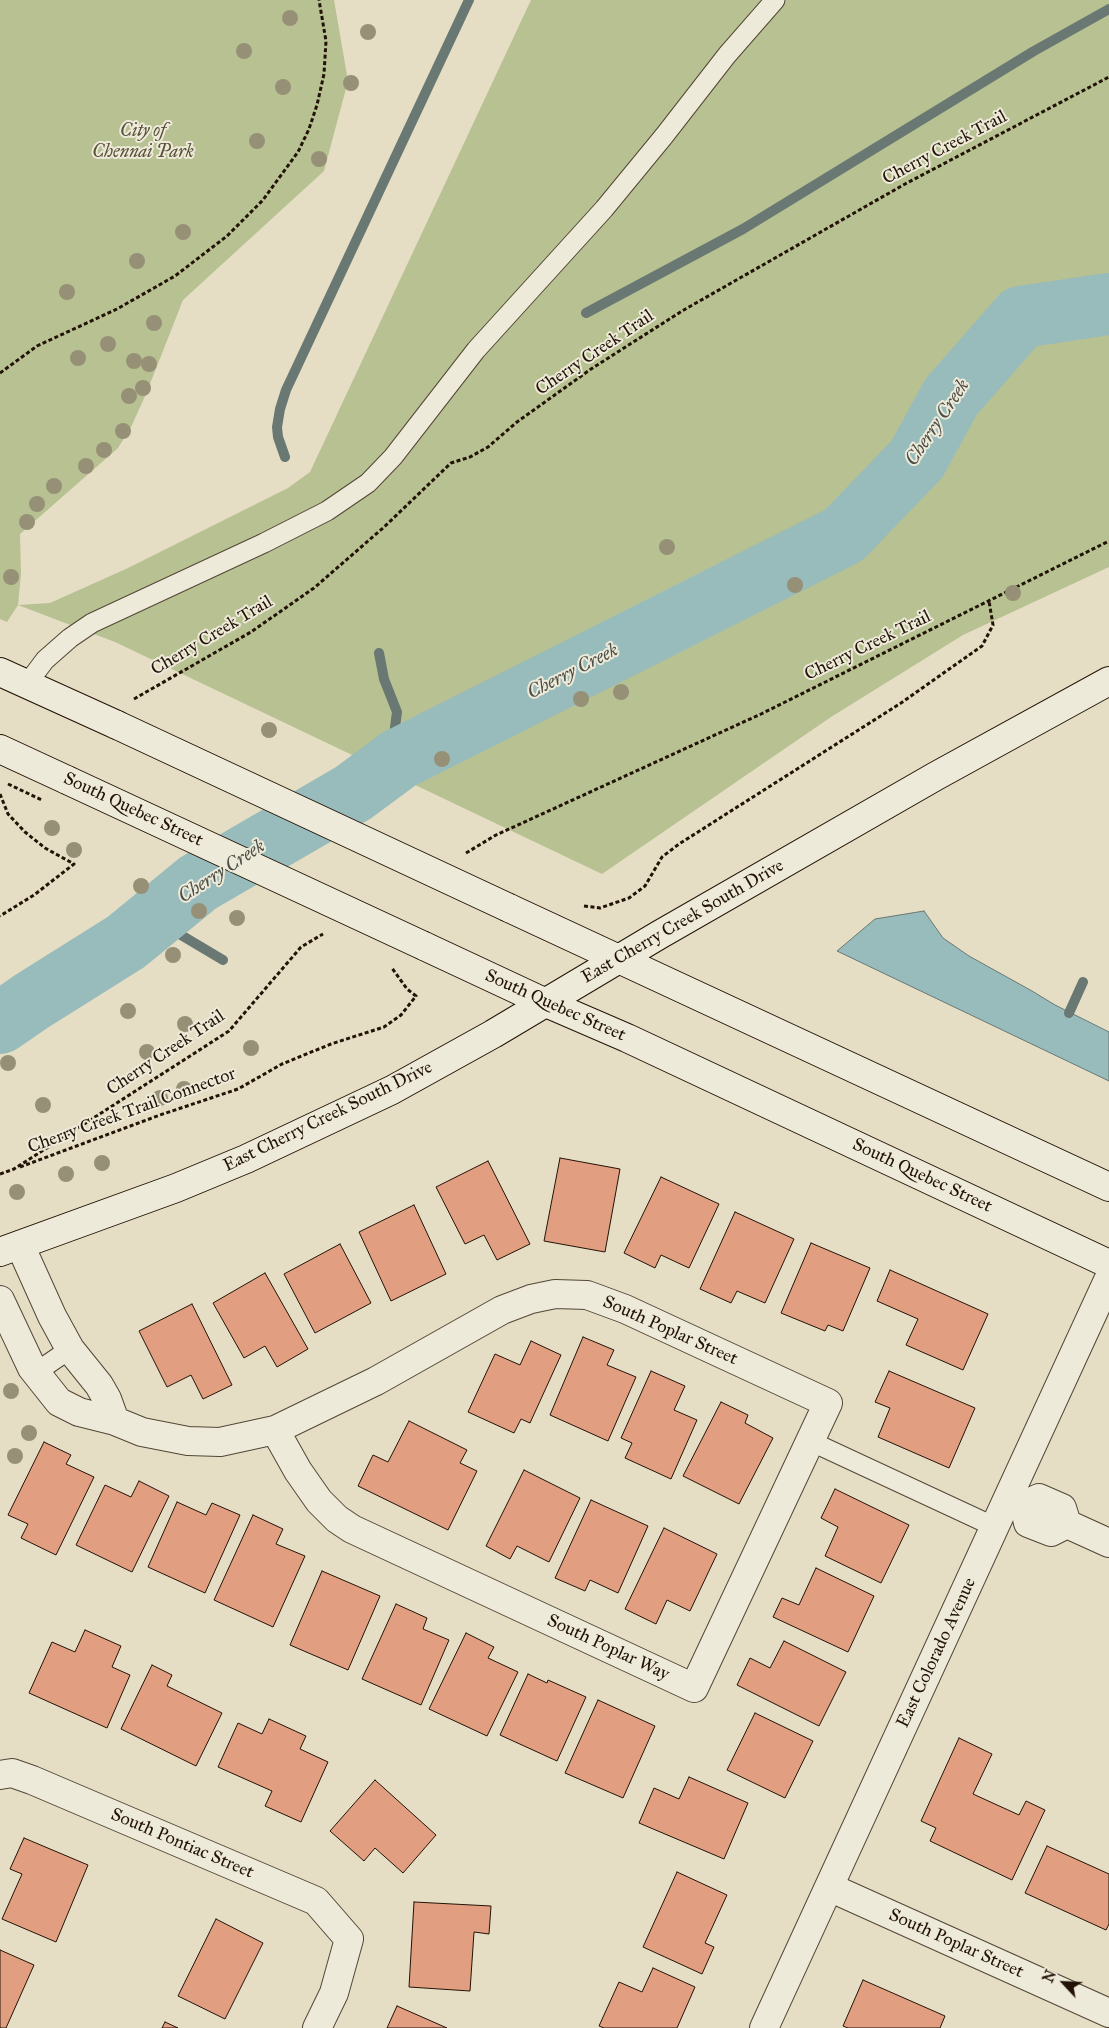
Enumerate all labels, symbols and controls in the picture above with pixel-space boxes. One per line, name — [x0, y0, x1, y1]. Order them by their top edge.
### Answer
street label: Cherry Creek Trail — [879, 106, 1011, 190]
park label: City of Chennai Park — [92, 121, 194, 163]
street label: Cherry Creek Trail — [532, 306, 658, 400]
water label: Cherry Creek — [901, 376, 975, 470]
street label: Cherry Creek Trail — [147, 591, 277, 681]
street label: Cherry Creek Trail — [801, 606, 935, 686]
water label: Cherry Creek — [524, 639, 622, 705]
street label: South Quebec Street — [60, 768, 206, 852]
water label: Cherry Creek — [174, 835, 270, 909]
street label: East Cherry Creek South Drive — [578, 855, 788, 989]
street label: South Quebec Street — [481, 965, 629, 1047]
street label: Cherry Creek Trail — [103, 1006, 229, 1100]
street label: East Cherry Creek South Drive — [220, 1057, 436, 1177]
street label: Cherry Creek Trail Connector — [25, 1063, 239, 1159]
street label: South Quebec Street — [849, 1134, 995, 1218]
street label: South Poplar Street — [599, 1292, 741, 1370]
street label: East Colorado Avenue — [893, 1574, 981, 1732]
street label: South Poplar Way — [543, 1610, 673, 1686]
street label: South Pontiac Street — [107, 1804, 257, 1884]
street label: South Poplar Street — [885, 1905, 1027, 1983]
north arrow — [1039, 1958, 1089, 2008]
text: N — [1040, 1967, 1060, 1985]

